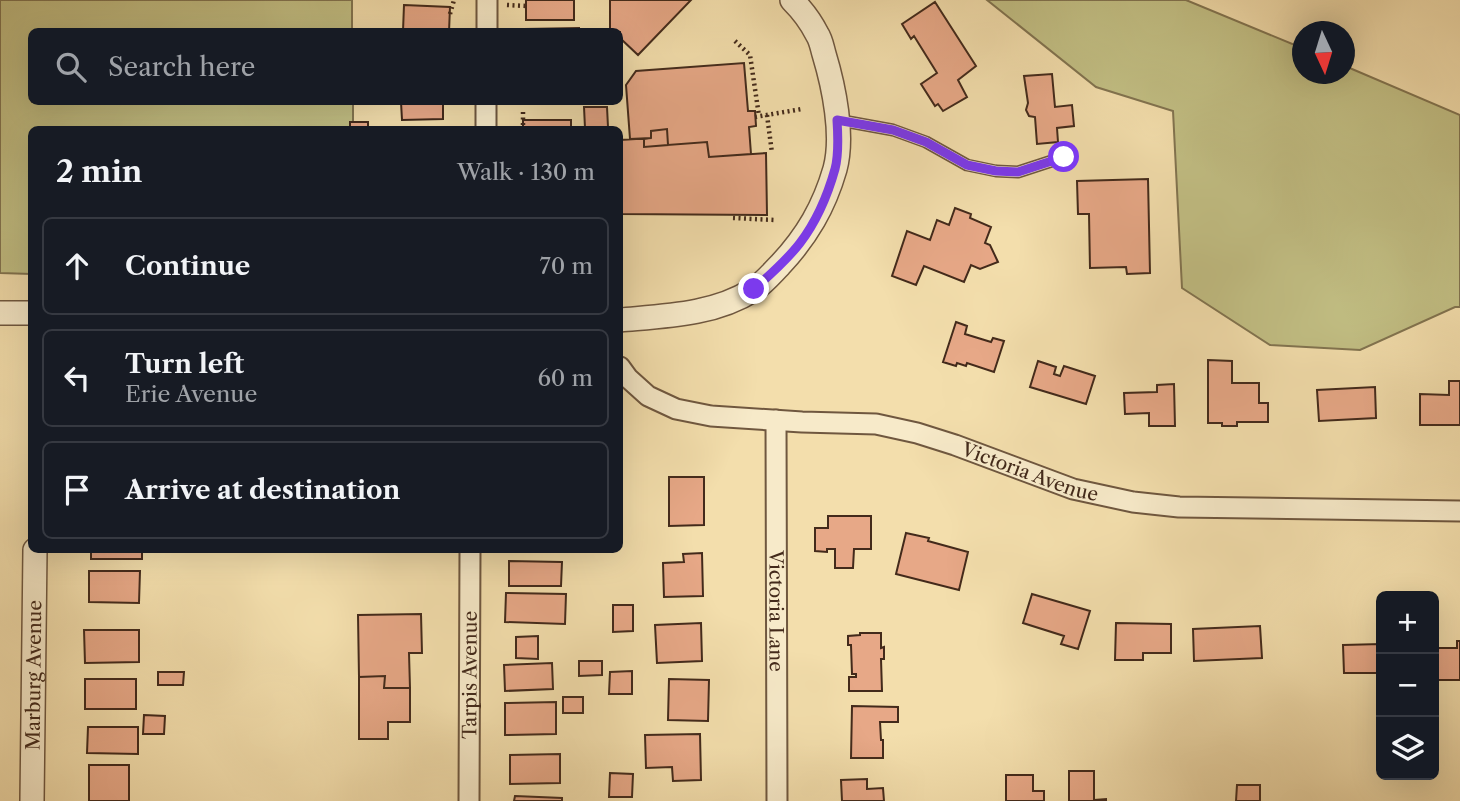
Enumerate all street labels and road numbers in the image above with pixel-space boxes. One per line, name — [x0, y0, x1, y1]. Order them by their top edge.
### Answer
street label: Victoria Avenue — [958, 437, 1100, 506]
street label: Victoria Lane — [764, 549, 788, 672]
street label: Marburg Avenue — [22, 600, 46, 750]
street label: Tarpis Avenue — [458, 611, 482, 739]

